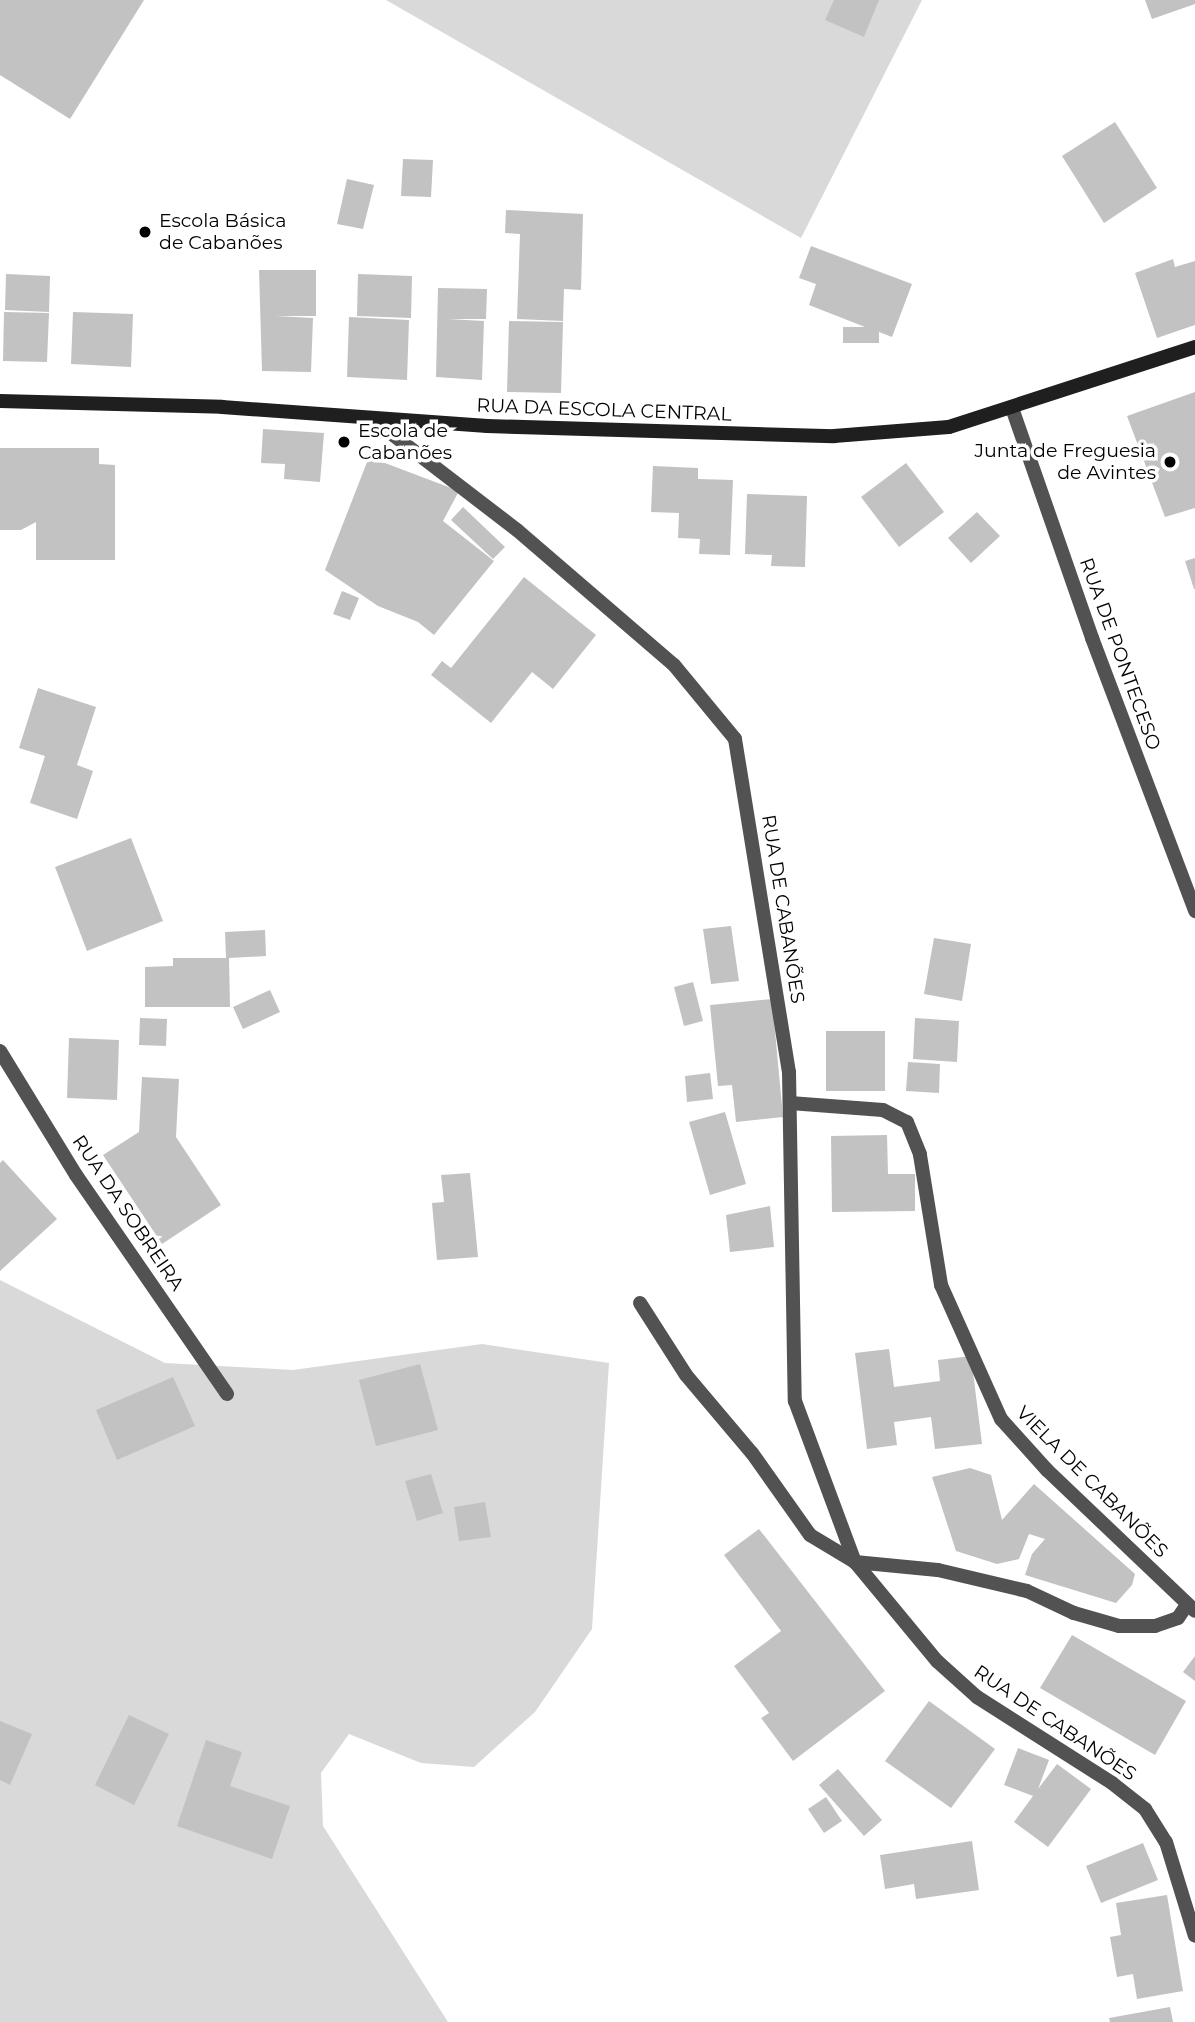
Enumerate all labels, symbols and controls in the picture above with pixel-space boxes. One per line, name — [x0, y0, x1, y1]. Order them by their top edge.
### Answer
place label: Escola Básica de Cabanões — [159, 210, 286, 254]
marker: Escola Básica de Cabanões — [137, 224, 153, 240]
street label: RUA DA ESCOLA CENTRAL — [476, 394, 732, 426]
place label: Escola de Cabanões — [358, 420, 452, 464]
marker: Escola de Cabanões — [336, 434, 352, 450]
place label: Junta de Freguesia de Avintes — [974, 440, 1156, 484]
marker: Junta de Freguesia de Avintes — [1162, 454, 1178, 470]
street label: RUA DE PONTECESO — [1075, 555, 1165, 753]
street label: RUA DE CABANÕES — [757, 813, 809, 1005]
street label: RUA DA SOBREIRA — [67, 1131, 189, 1295]
street label: VIELA DE CABANÕES — [1011, 1401, 1173, 1563]
street label: RUA DE CABANÕES — [969, 1660, 1141, 1786]

